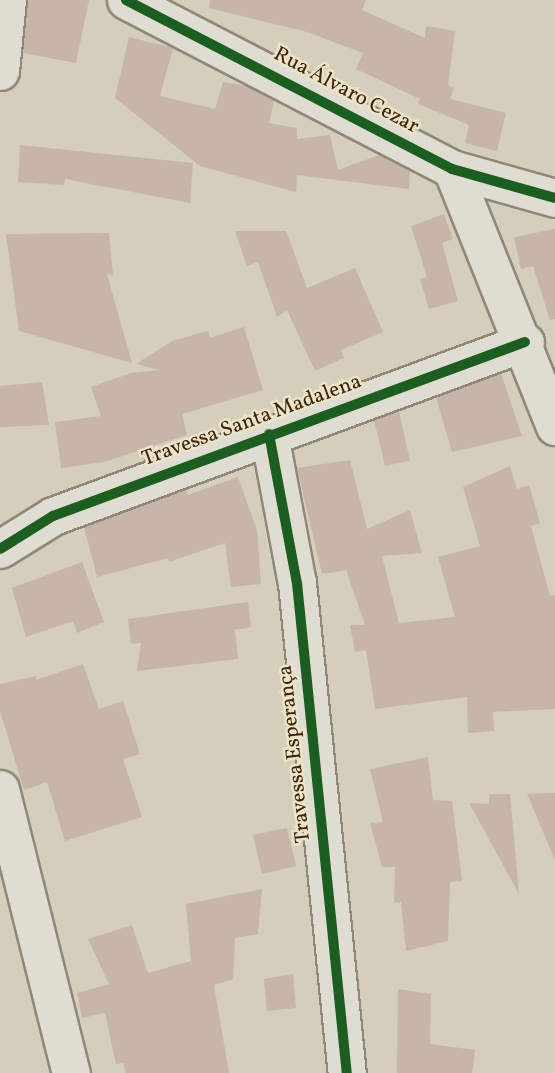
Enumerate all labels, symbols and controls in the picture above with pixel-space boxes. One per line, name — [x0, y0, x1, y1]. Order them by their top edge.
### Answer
street label: Rua Álvaro Cezar — [269, 42, 423, 140]
street label: Travessa Santa Madalena — [139, 370, 365, 472]
street label: Travessa Esperança — [273, 664, 317, 844]

